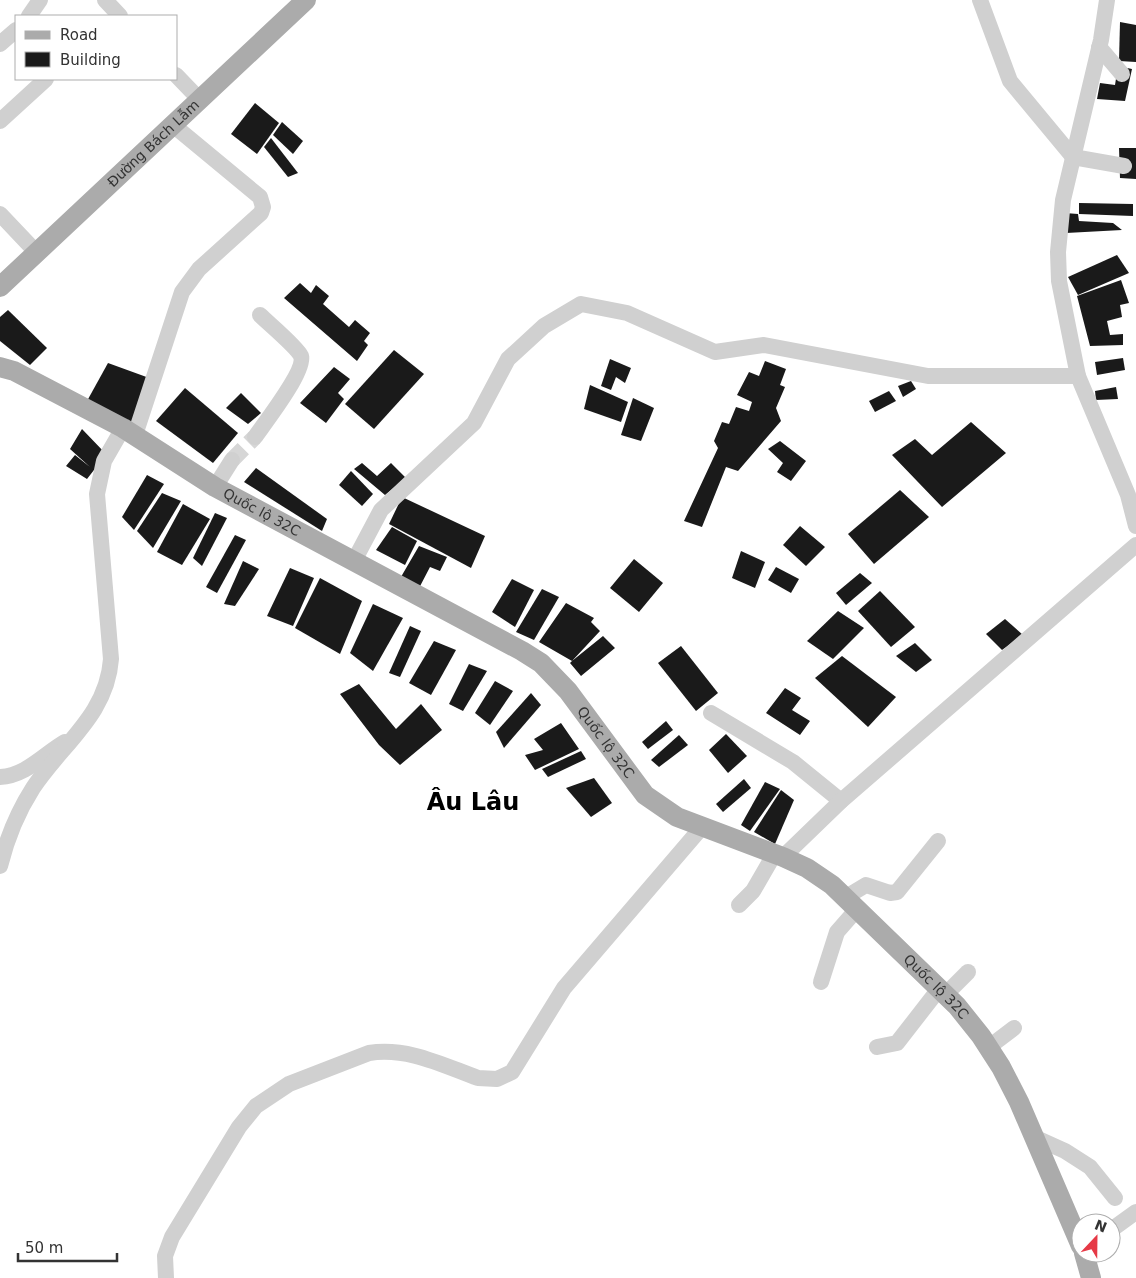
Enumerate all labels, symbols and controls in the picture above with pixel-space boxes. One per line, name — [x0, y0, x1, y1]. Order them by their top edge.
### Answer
legend — [15, 15, 178, 80]
text: Road — [60, 26, 98, 44]
text: Building — [60, 51, 121, 69]
street label: Đường Bách Lẫm — [104, 97, 202, 190]
street label: Quốc lộ 32C — [221, 485, 303, 539]
street label: Quốc lộ 32C — [574, 703, 638, 781]
district label: Âu Lâu — [427, 787, 519, 816]
street label: Quốc lộ 32C — [900, 951, 972, 1022]
north arrow — [1071, 1213, 1121, 1263]
text: N — [1092, 1216, 1109, 1236]
scale bar — [18, 1230, 116, 1262]
text: 50 m — [25, 1239, 63, 1257]

